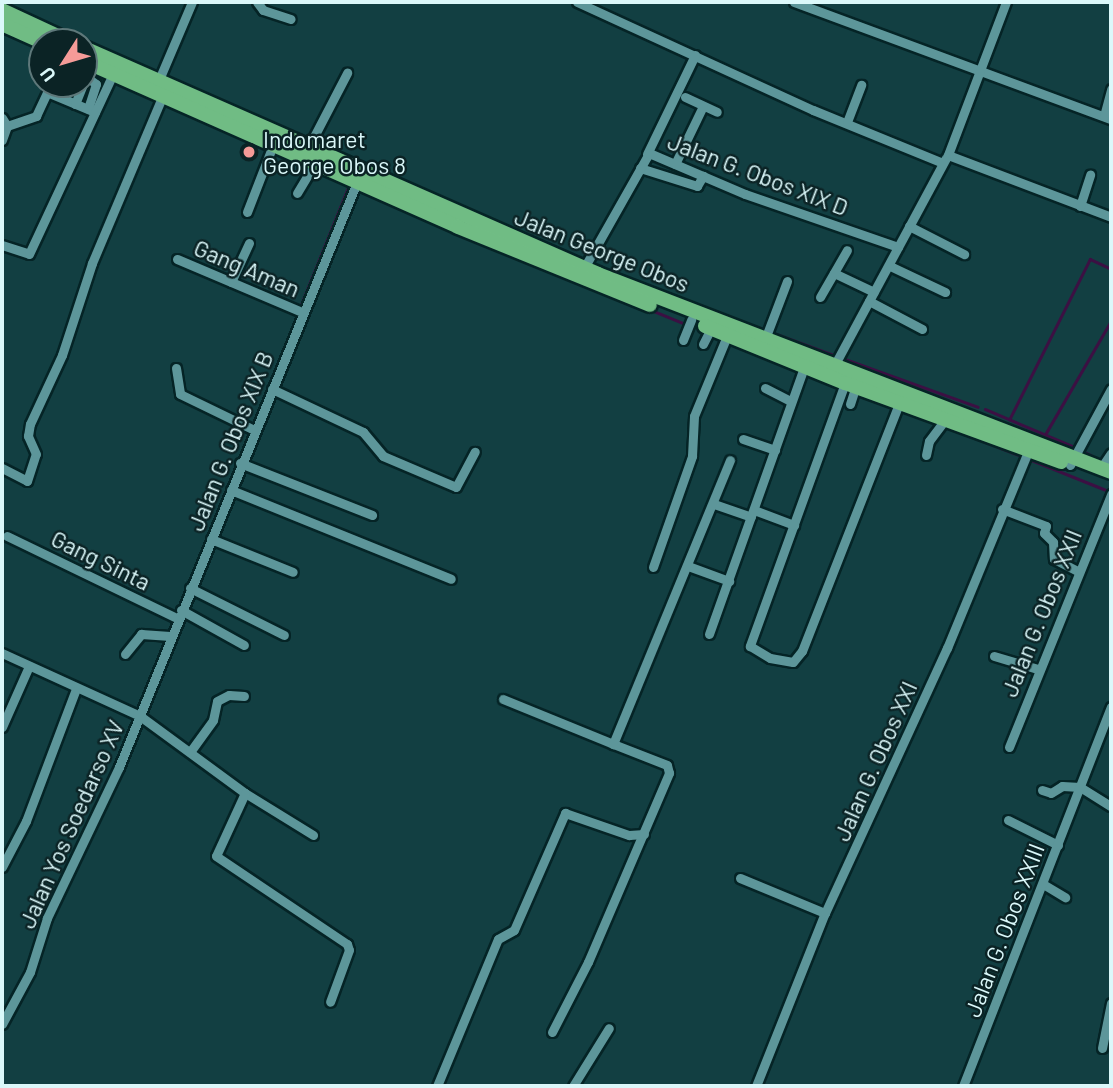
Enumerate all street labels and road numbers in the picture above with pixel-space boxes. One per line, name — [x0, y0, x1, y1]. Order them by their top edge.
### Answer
street label: Jalan G. Obos XIX D — [664, 127, 852, 221]
street label: Jalan George Obos — [511, 202, 693, 298]
street label: Gang Aman — [190, 233, 304, 303]
street label: Jalan G. Obos XIX B — [181, 347, 279, 535]
street label: Gang Sinta — [47, 524, 155, 596]
street label: Jalan G. Obos XXII — [995, 525, 1087, 701]
street label: Jalan G. Obos XXI — [827, 677, 923, 845]
street label: Jalan Yos Soedarso XV — [13, 716, 129, 932]
street label: Jalan G. Obos XXIII — [958, 839, 1050, 1021]

